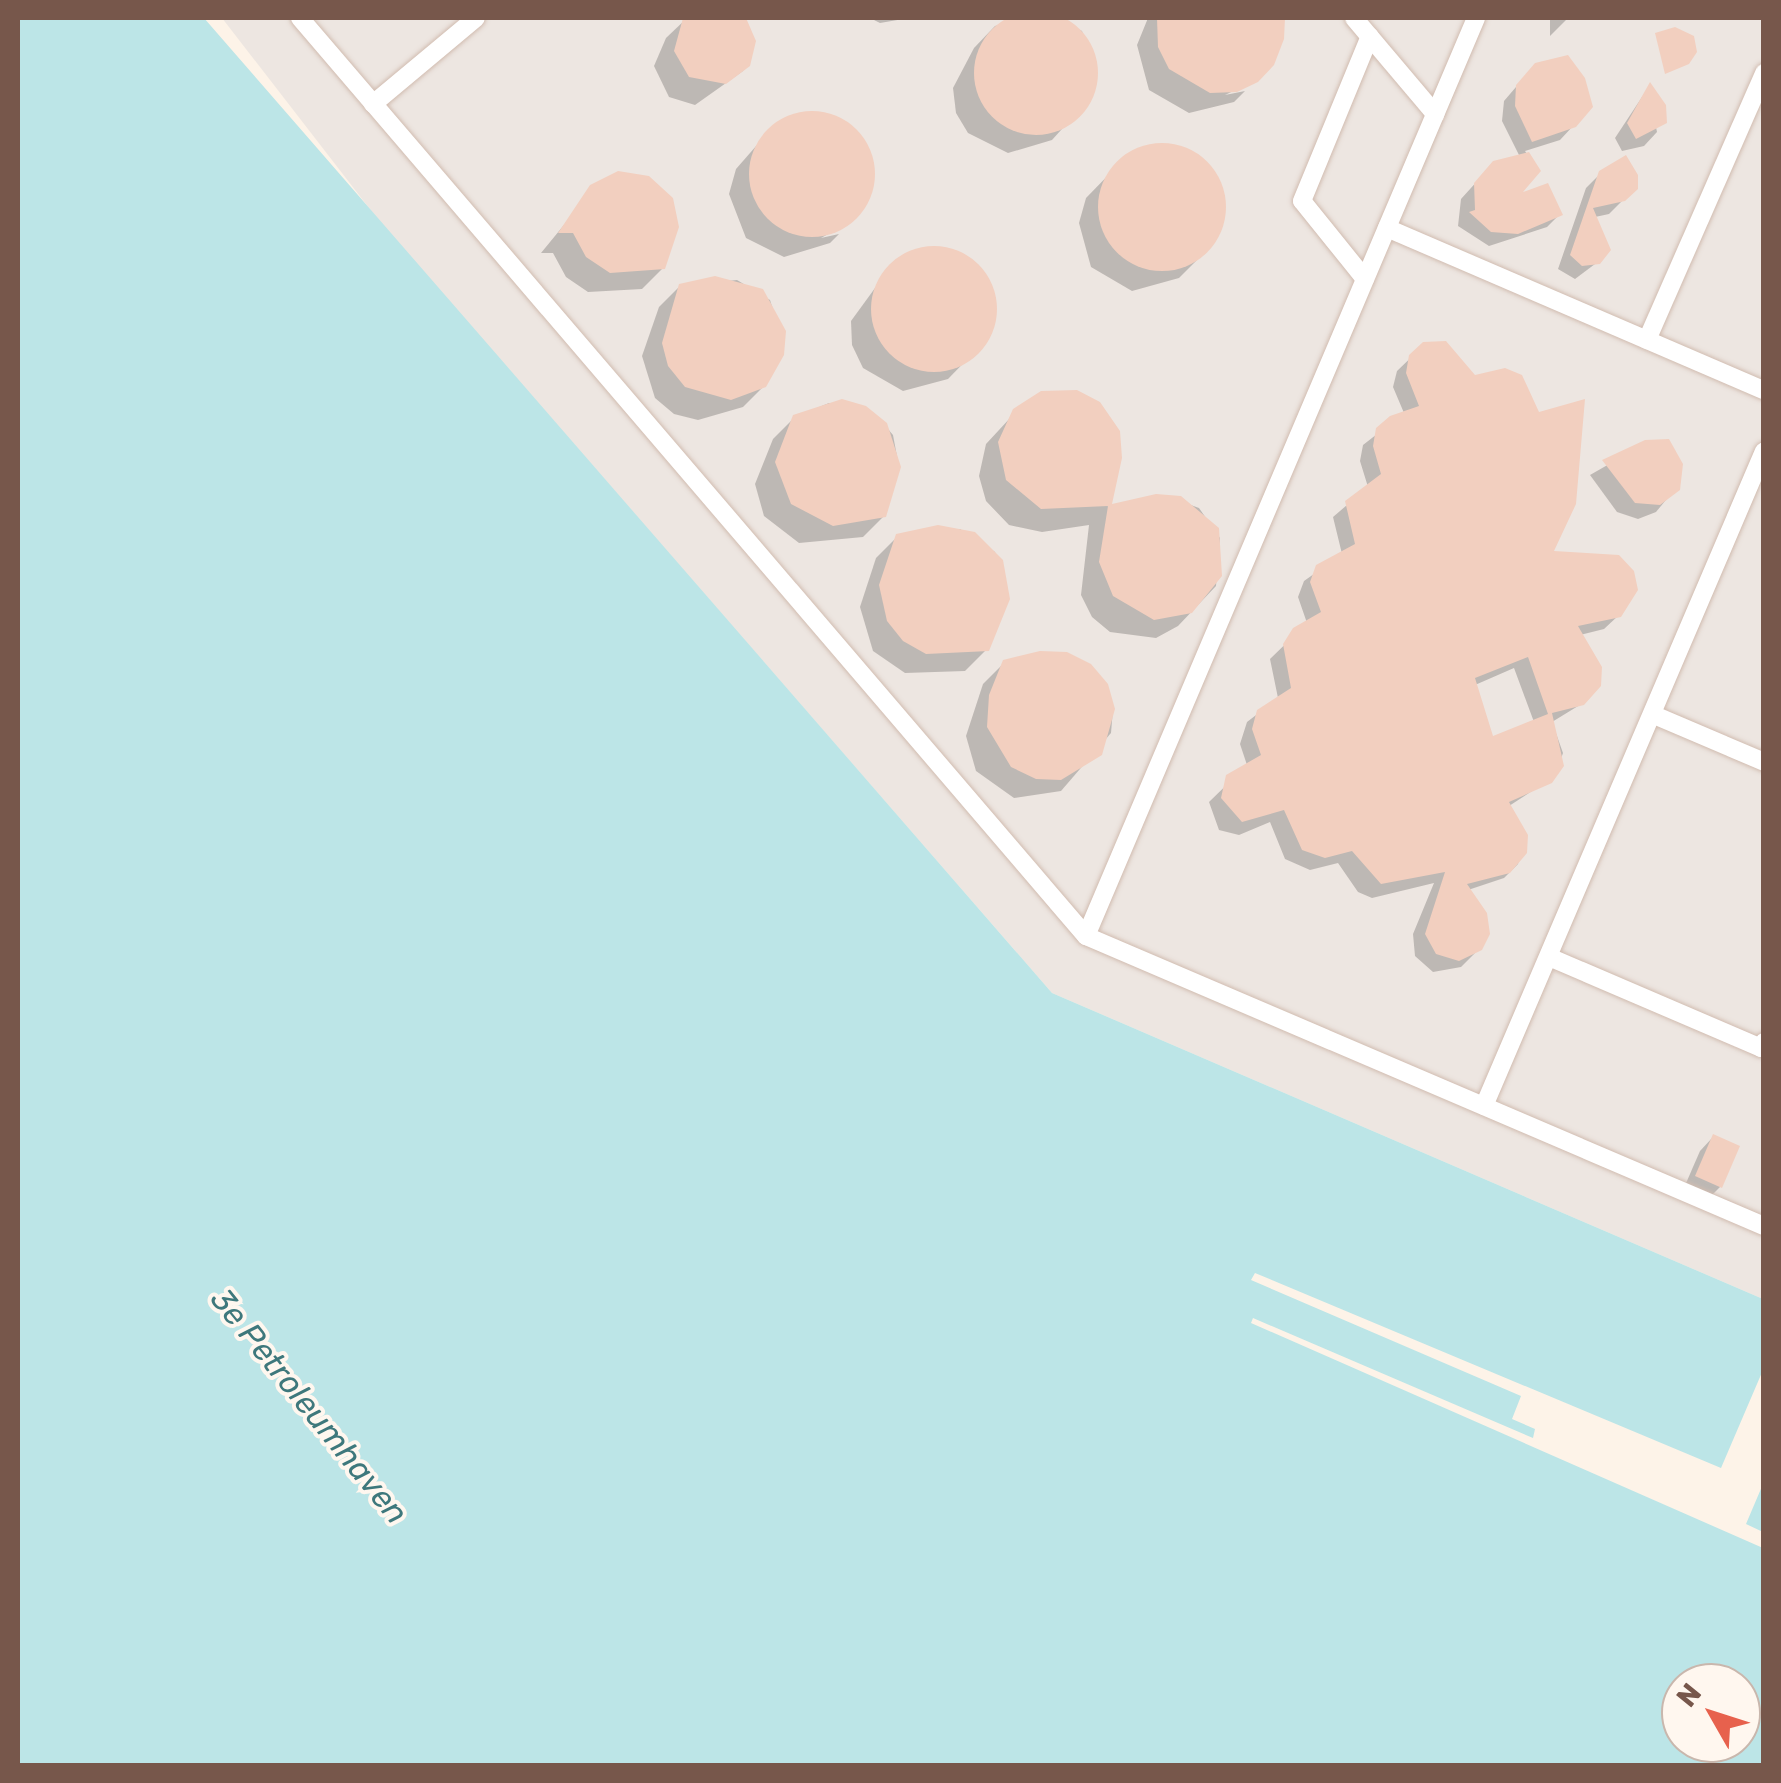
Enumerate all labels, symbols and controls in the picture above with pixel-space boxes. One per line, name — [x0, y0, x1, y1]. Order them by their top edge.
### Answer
water label: 3e Petroleumhaven — [202, 1280, 416, 1532]
north arrow — [1661, 1663, 1761, 1763]
text: N — [1670, 1677, 1708, 1713]

